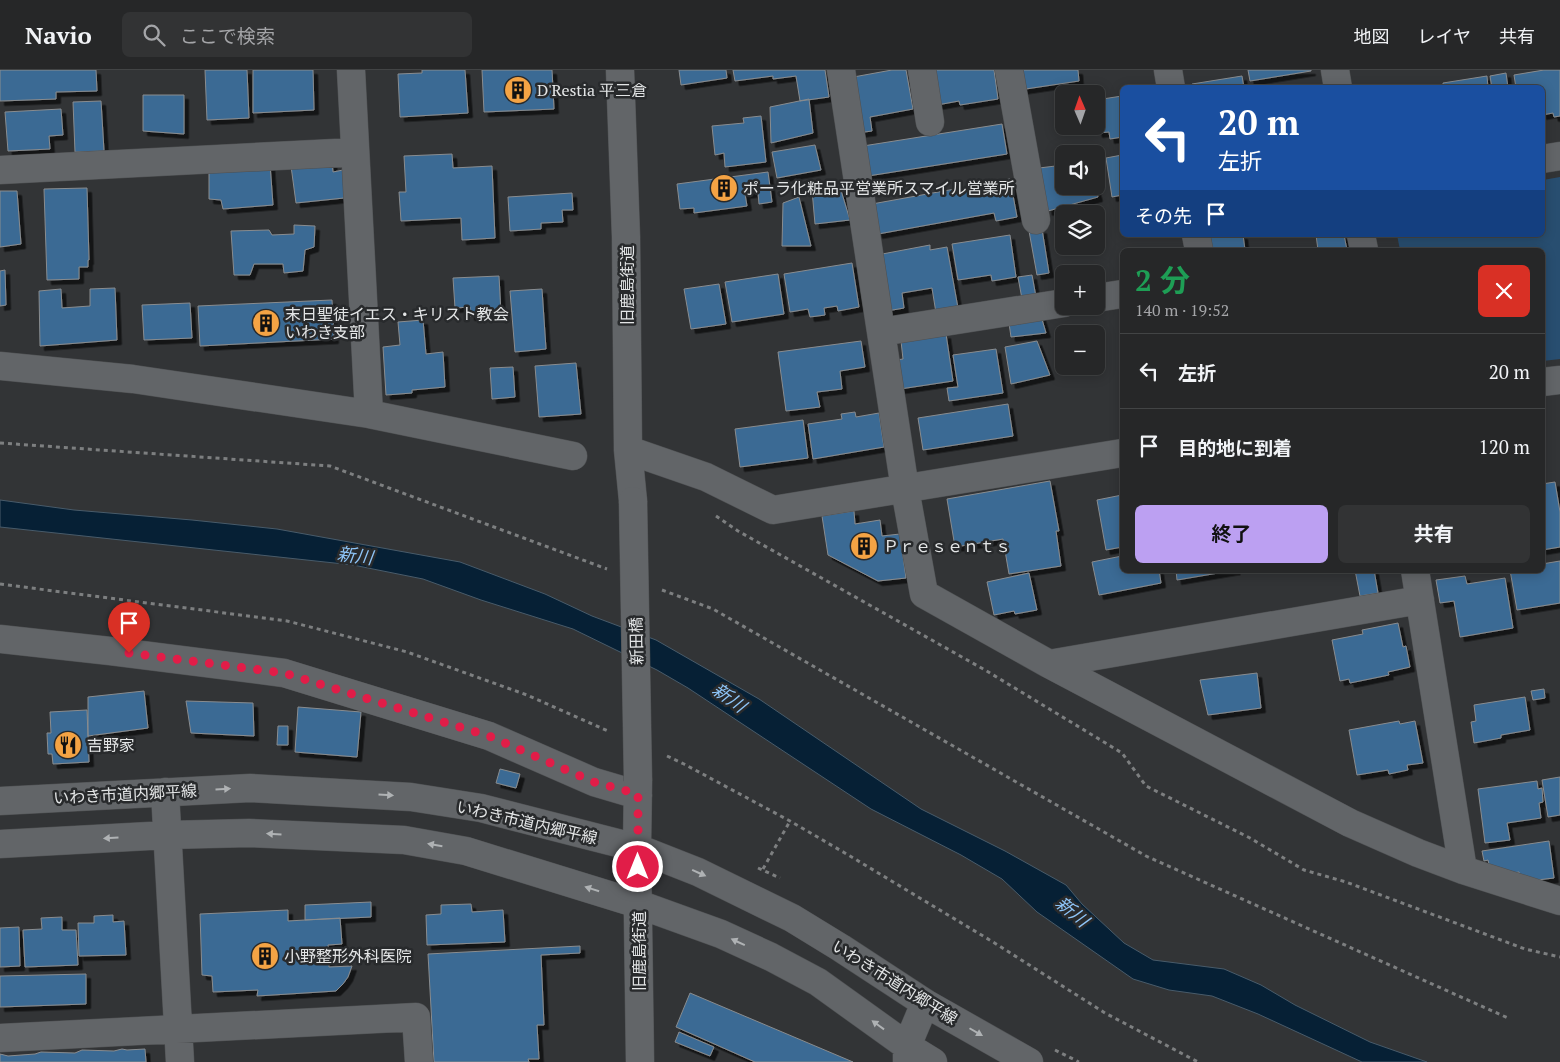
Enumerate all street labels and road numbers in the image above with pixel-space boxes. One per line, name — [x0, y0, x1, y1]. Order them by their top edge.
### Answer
street label: 旧鹿島街道 — [616, 245, 638, 325]
street label: 新田橋 — [625, 617, 647, 665]
street label: いわき市道内郷平線 — [53, 779, 197, 809]
street label: いわき市道内郷平線 — [454, 795, 600, 849]
street label: 旧鹿島街道 — [628, 911, 650, 991]
street label: いわき市道内郷平線 — [828, 935, 962, 1029]

